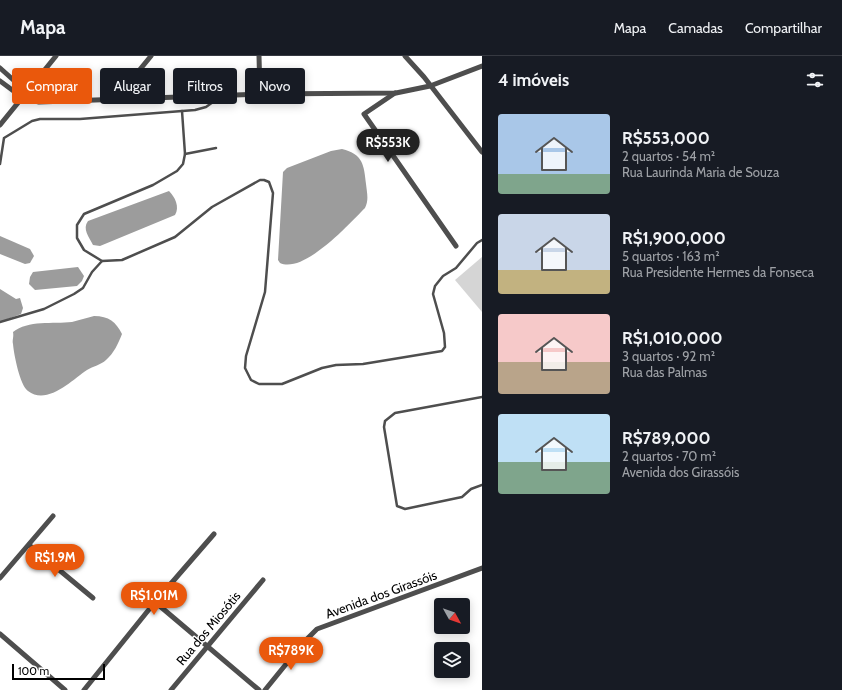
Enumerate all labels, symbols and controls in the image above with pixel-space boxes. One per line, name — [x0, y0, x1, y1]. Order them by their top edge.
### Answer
text: Mapa — [20, 16, 66, 39]
text: Mapa — [614, 19, 646, 37]
text: Camadas — [668, 19, 723, 37]
text: Compartilhar — [745, 19, 822, 37]
chip: Comprar — [12, 68, 92, 104]
chip: Alugar — [100, 68, 165, 104]
chip: Filtros — [173, 68, 237, 104]
chip: Novo — [245, 68, 305, 104]
icon: filters — [804, 69, 826, 91]
text: 4 imóveis — [498, 70, 569, 90]
text: R$553,000 — [622, 128, 710, 148]
pin: R$553K — [355, 129, 421, 163]
icon: home — [530, 130, 578, 178]
text: R$553K — [366, 134, 410, 150]
text: 2 quartos · 54 m² — [622, 148, 715, 164]
text: Rua Laurinda Maria de Souza — [622, 164, 779, 180]
text: R$1,900,000 — [622, 228, 726, 248]
icon: home — [530, 230, 578, 278]
text: 5 quartos · 163 m² — [622, 248, 719, 264]
text: Rua Presidente Hermes da Fonseca — [622, 264, 814, 280]
text: R$1,010,000 — [622, 328, 722, 348]
icon: home — [530, 330, 578, 378]
text: 3 quartos · 92 m² — [622, 348, 715, 364]
text: Rua das Palmas — [622, 364, 707, 380]
text: R$789,000 — [622, 428, 711, 448]
icon: home — [530, 430, 578, 478]
text: 2 quartos · 70 m² — [622, 448, 716, 464]
text: Avenida dos Girassóis — [622, 464, 739, 480]
pin: R$1.9M — [22, 544, 88, 578]
text: R$1.9M — [34, 549, 76, 565]
street label: Avenida dos Girassóis — [323, 566, 439, 622]
pin: R$1.01M — [117, 582, 191, 616]
text: R$1.01M — [130, 587, 178, 603]
street label: Rua dos Miosótis — [172, 587, 244, 668]
north arrow — [434, 598, 470, 634]
map controls — [434, 598, 470, 678]
pin: R$789K — [258, 637, 324, 671]
text: R$789K — [268, 642, 314, 658]
button: layers — [434, 642, 470, 678]
scale bar — [12, 662, 105, 681]
text: 100 m — [18, 664, 49, 678]

